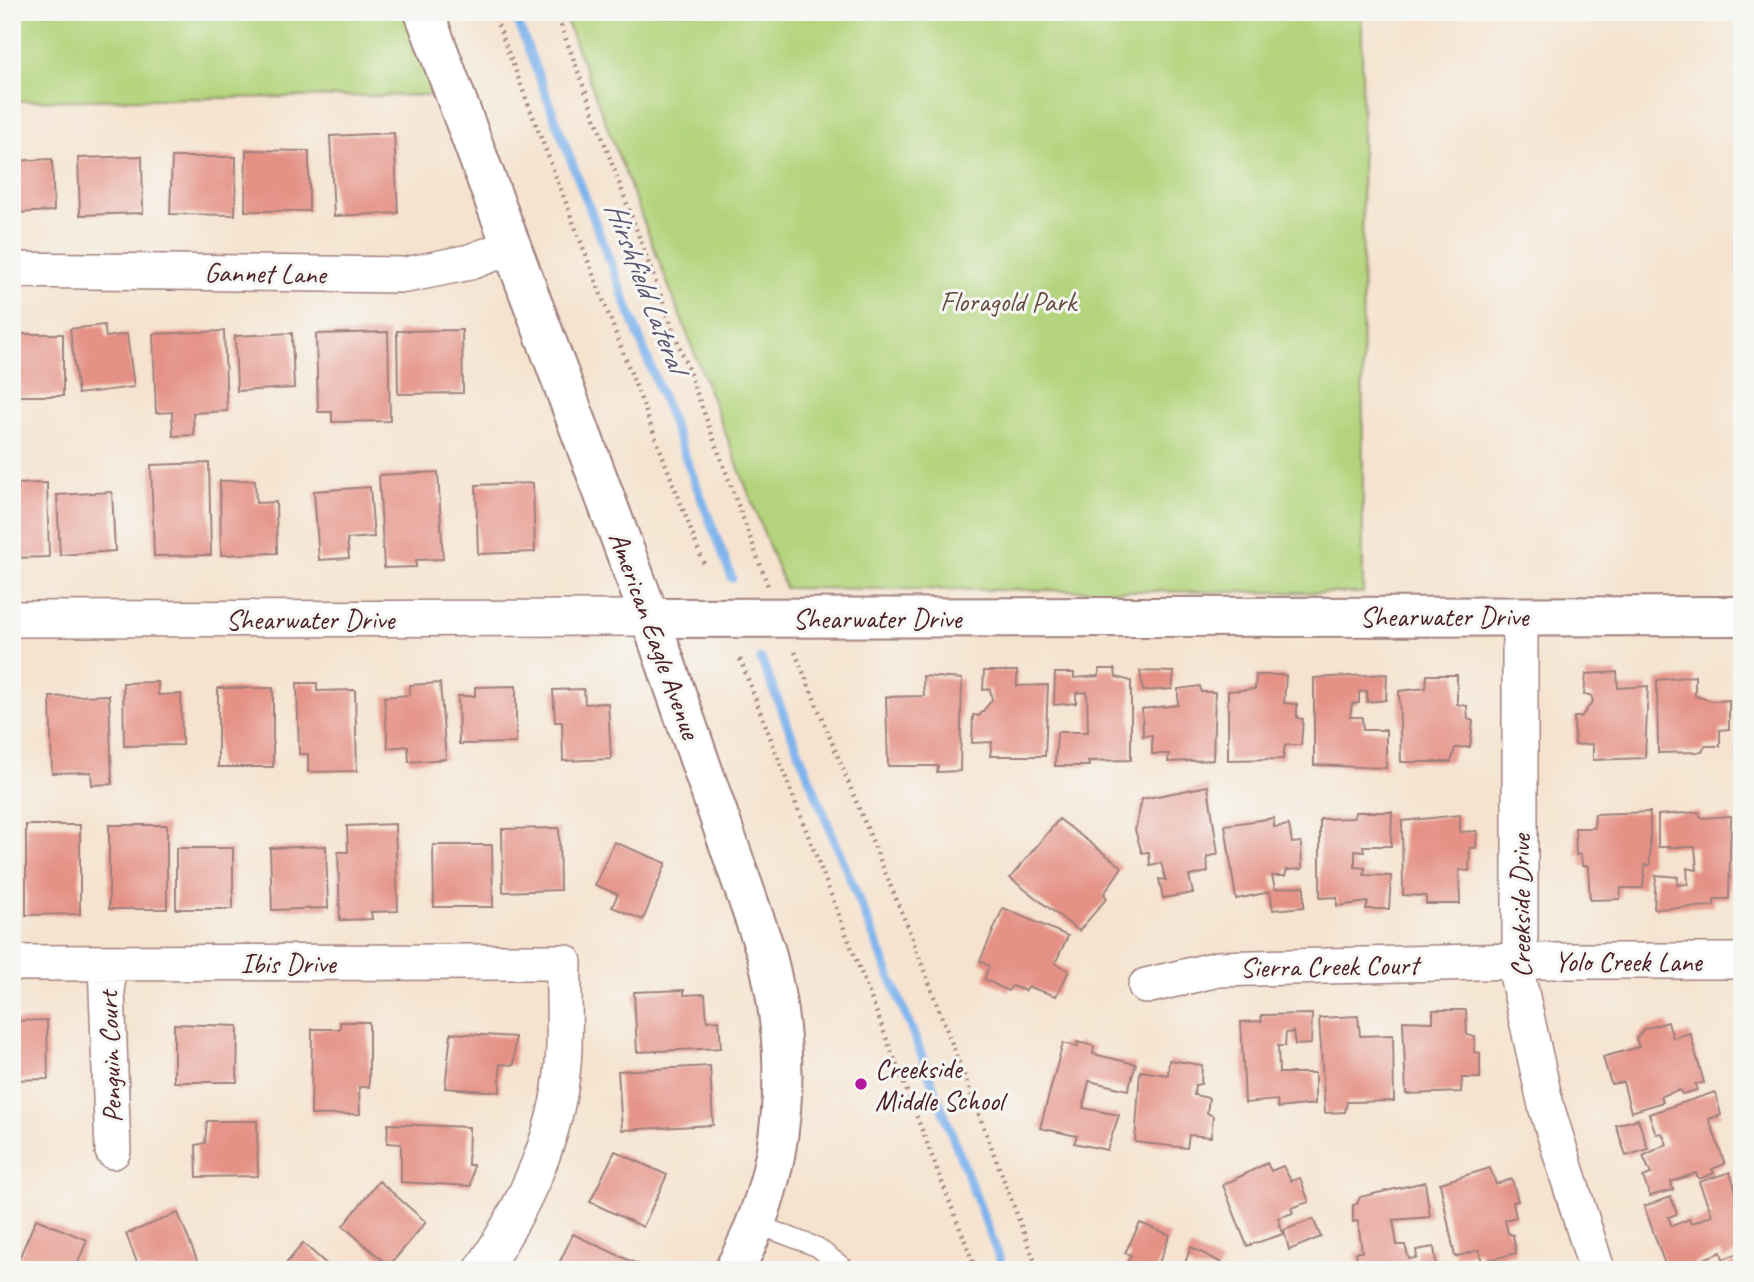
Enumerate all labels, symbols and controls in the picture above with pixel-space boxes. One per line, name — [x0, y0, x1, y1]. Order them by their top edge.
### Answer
water label: Hirshfield Lateral — [596, 196, 699, 385]
street label: Gannet Lane — [204, 254, 328, 292]
park label: Floragold Park — [940, 284, 1079, 319]
street label: American Eagle Avenue — [601, 527, 709, 745]
street label: Shearwater Drive — [1360, 599, 1530, 634]
street label: Shearwater Drive — [793, 601, 963, 636]
street label: Shearwater Drive — [226, 602, 396, 637]
street label: Creekside Drive — [1503, 832, 1538, 978]
street label: Yolo Creek Lane — [1554, 944, 1704, 979]
street label: Ibis Drive — [240, 946, 337, 981]
street label: Sierra Creek Court — [1239, 947, 1422, 985]
street label: Penguin Court — [90, 988, 130, 1124]
place label: Creekside Middle School — [875, 1051, 1009, 1118]
marker: Creekside Middle School — [853, 1076, 869, 1092]

